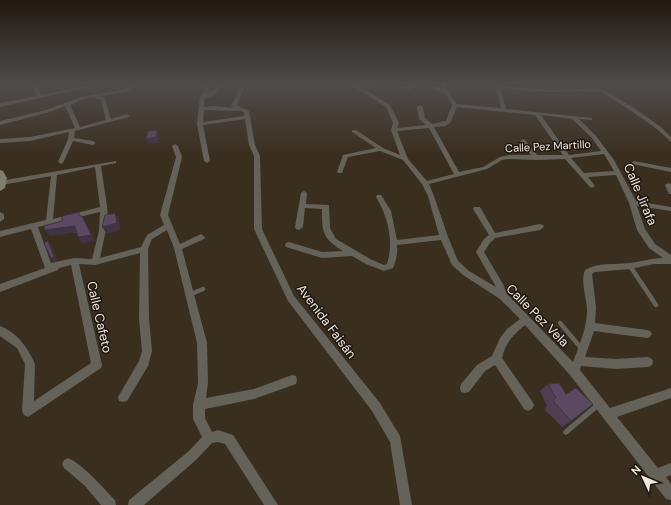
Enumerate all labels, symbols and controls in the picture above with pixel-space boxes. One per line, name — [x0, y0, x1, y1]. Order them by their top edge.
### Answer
street label: Calle Pez Martillo — [505, 137, 591, 155]
street label: Calle Jirafa — [620, 161, 661, 228]
street label: Calle Cafeto — [83, 279, 116, 355]
street label: Calle Pez Vela — [503, 280, 573, 350]
street label: Avenida Faisán — [293, 281, 360, 362]
north arrow — [623, 457, 663, 497]
text: N — [628, 462, 644, 478]

